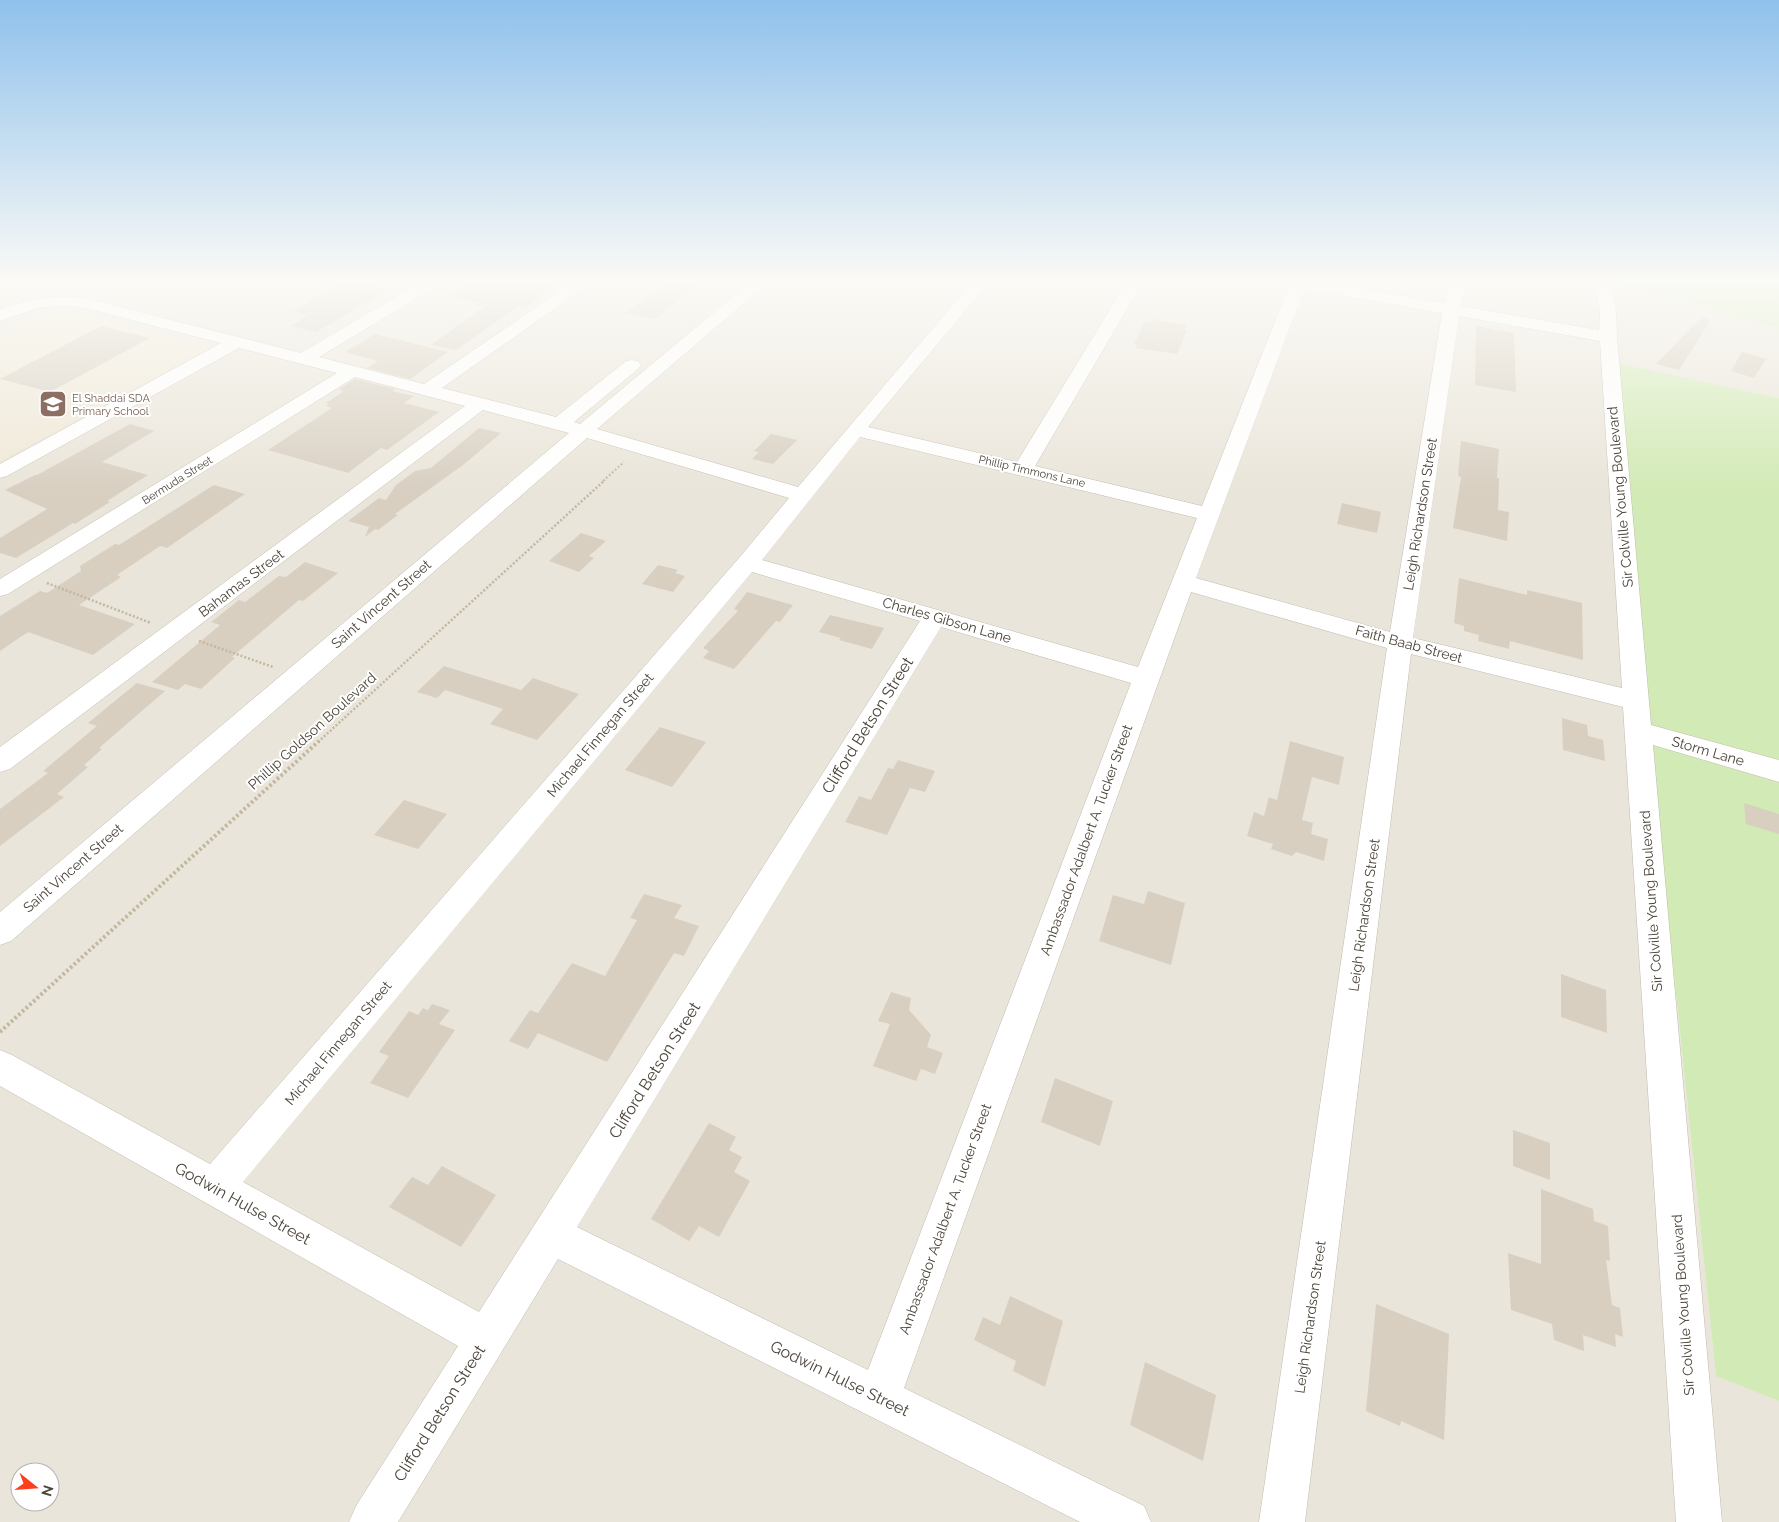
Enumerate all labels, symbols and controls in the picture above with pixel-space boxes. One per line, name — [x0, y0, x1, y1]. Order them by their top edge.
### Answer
school or university icon: El Shaddai SDA Primary School — [38, 389, 68, 419]
place label: El Shaddai SDA Primary School — [72, 392, 150, 418]
street label: Sir Colville Young Boulevard — [1604, 406, 1636, 588]
street label: Leigh Richardson Street — [1400, 436, 1440, 591]
street label: Bermuda Street — [140, 453, 215, 507]
street label: Phillip Timmons Lane — [977, 453, 1087, 490]
street label: Bahamas Street — [195, 546, 287, 620]
street label: Saint Vincent Street — [328, 556, 434, 652]
street label: Charles Gibson Lane — [881, 594, 1013, 646]
street label: Faith Baab Street — [1354, 622, 1465, 666]
street label: Clifford Betson Street — [818, 653, 917, 797]
street label: Phillip Goldson Boulevard — [245, 669, 379, 793]
street label: Michael Finnegan Street — [544, 670, 657, 800]
street label: Ambassador Adalbert A. Tucker Street — [1037, 722, 1135, 958]
street label: Storm Lane — [1670, 733, 1746, 769]
street label: Sir Colville Young Boulevard — [1637, 810, 1665, 992]
street label: Saint Vincent Street — [20, 820, 126, 916]
street label: Leigh Richardson Street — [1345, 837, 1383, 993]
street label: Michael Finnegan Street — [282, 978, 395, 1108]
street label: Clifford Betson Street — [605, 998, 704, 1142]
street label: Ambassador Adalbert A. Tucker Street — [896, 1101, 994, 1337]
street label: Godwin Hulse Street — [172, 1158, 314, 1249]
street label: Sir Colville Young Boulevard — [1669, 1214, 1697, 1396]
street label: Leigh Richardson Street — [1291, 1239, 1329, 1395]
street label: Godwin Hulse Street — [767, 1337, 913, 1421]
street label: Clifford Betson Street — [390, 1341, 489, 1485]
north arrow — [10, 1462, 60, 1512]
text: N — [38, 1483, 57, 1498]

